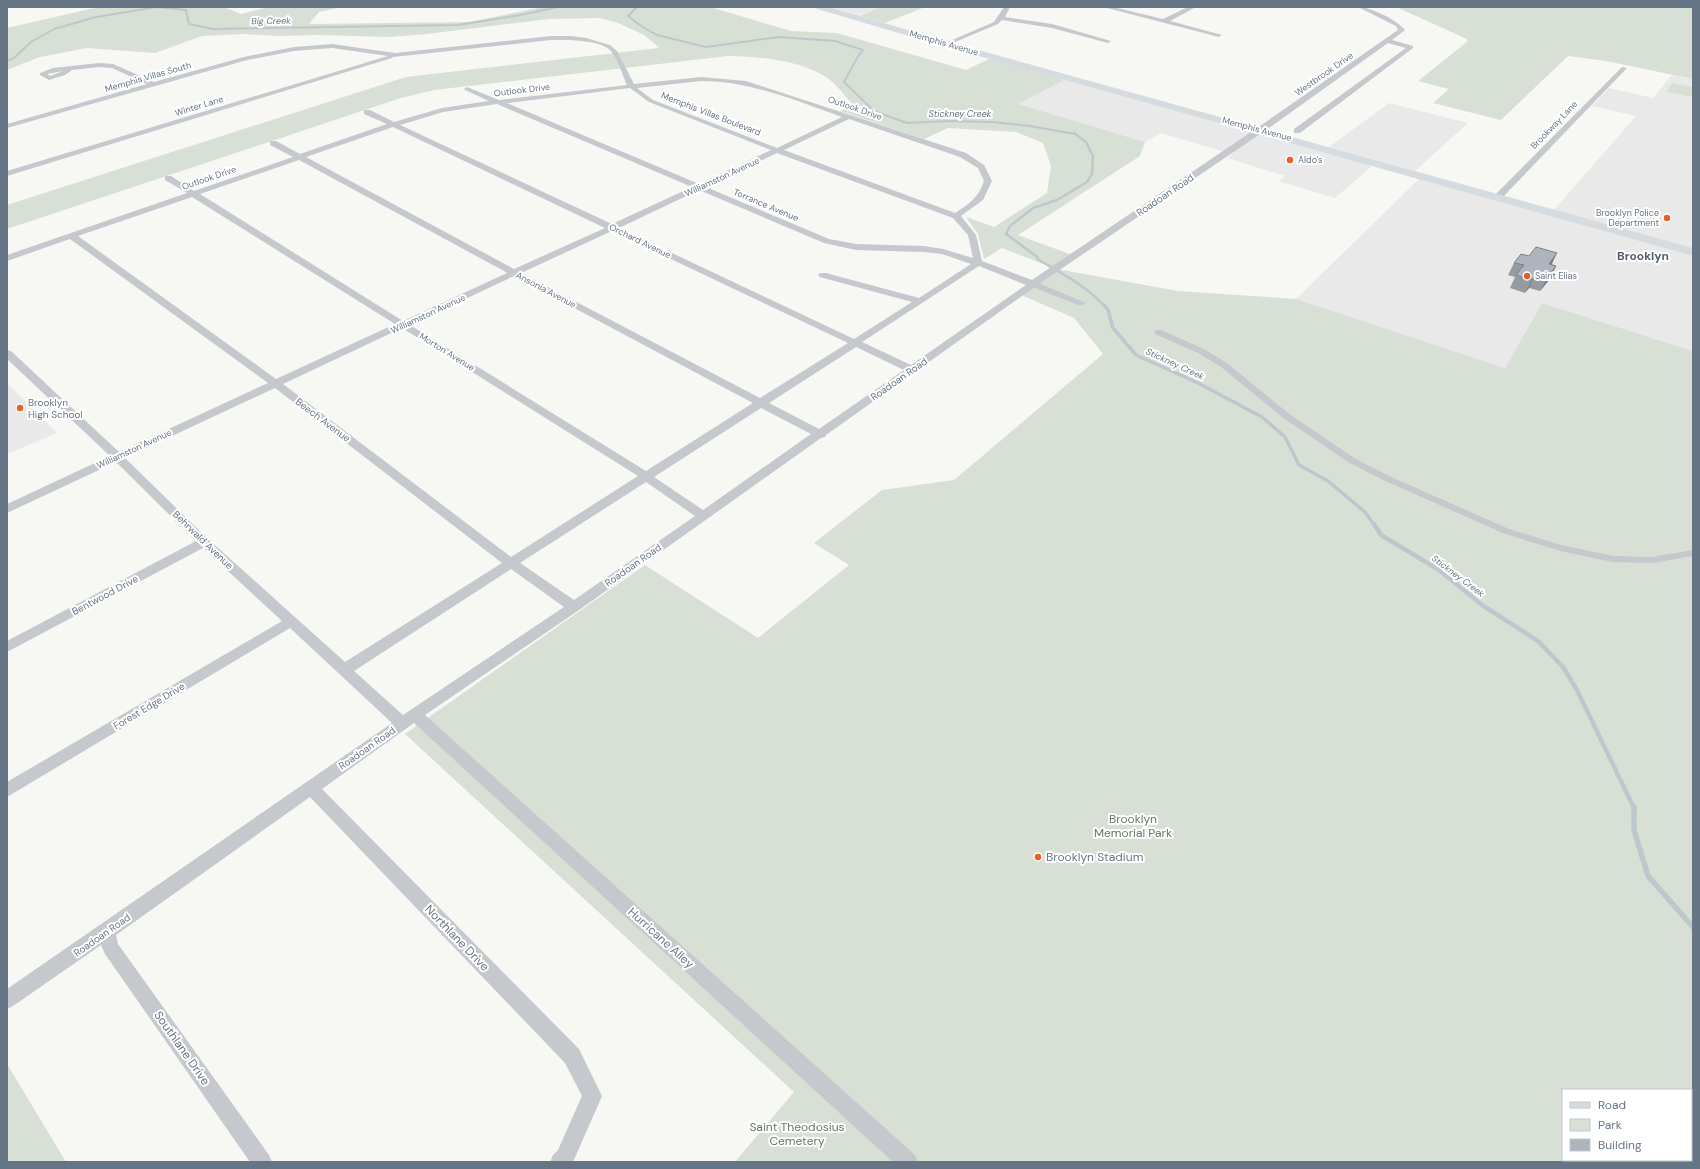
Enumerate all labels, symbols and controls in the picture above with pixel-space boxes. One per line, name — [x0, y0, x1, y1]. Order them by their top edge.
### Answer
water label: Big Creek — [251, 15, 291, 27]
street label: Memphis Avenue — [908, 27, 980, 59]
street label: Westbrook Drive — [1292, 49, 1356, 99]
street label: Memphis Villas South — [104, 59, 192, 95]
street label: Outlook Drive — [493, 81, 551, 99]
street label: Memphis Villas Boulevard — [660, 89, 763, 139]
street label: Winter Lane — [173, 93, 225, 119]
street label: Outlook Drive — [826, 93, 884, 123]
street label: Brookway Lane — [1528, 98, 1580, 152]
water label: Stickney Creek — [929, 108, 992, 120]
street label: Memphis Avenue — [1221, 114, 1293, 144]
street label: Williamston Avenue — [683, 154, 761, 200]
place label: Aldo's — [1298, 154, 1323, 166]
marker: Aldo's — [1285, 155, 1295, 165]
street label: Outlook Drive — [180, 163, 238, 193]
street label: Roadoan Road — [1134, 171, 1196, 219]
street label: Torrance Avenue — [732, 186, 800, 224]
place label: Brooklyn Police Department — [1596, 207, 1659, 229]
marker: Brooklyn Police Department — [1662, 213, 1672, 223]
street label: Orchard Avenue — [607, 221, 673, 261]
district label: Brooklyn — [1617, 248, 1669, 264]
street label: Ansonia Avenue — [514, 269, 578, 311]
place label: Saint Elias — [1535, 270, 1578, 282]
marker: Saint Elias — [1522, 271, 1532, 281]
street label: Williamston Avenue — [389, 291, 467, 337]
street label: Morton Avenue — [417, 330, 477, 374]
water label: Stickney Creek — [1144, 345, 1206, 383]
street label: Roadoan Road — [868, 355, 930, 403]
street label: Beech Avenue — [293, 395, 353, 445]
place label: Brooklyn High School — [28, 396, 83, 421]
marker: Brooklyn High School — [15, 403, 25, 413]
street label: Williamston Avenue — [95, 426, 173, 472]
street label: Behrwald Avenue — [170, 508, 236, 572]
street label: Roadoan Road — [602, 541, 664, 589]
water label: Stickney Creek — [1429, 552, 1487, 600]
street label: Bentwood Drive — [70, 572, 141, 618]
street label: Forest Edge Drive — [111, 679, 187, 732]
street label: Roadoan Road — [336, 724, 398, 772]
park label: Brooklyn Memorial Park — [1094, 811, 1172, 841]
place label: Brooklyn Stadium — [1046, 849, 1143, 865]
marker: Brooklyn Stadium — [1033, 852, 1043, 862]
street label: Northlane Drive — [421, 902, 493, 975]
street label: Hurricane Alley — [625, 904, 698, 972]
street label: Roadoan Road — [71, 911, 133, 959]
street label: Southlane Drive — [150, 1008, 214, 1088]
legend — [1562, 1089, 1692, 1161]
text: Road — [1598, 1097, 1626, 1113]
text: Park — [1598, 1117, 1622, 1133]
park label: Saint Theodosius Cemetery — [749, 1119, 845, 1149]
text: Building — [1598, 1137, 1642, 1153]

